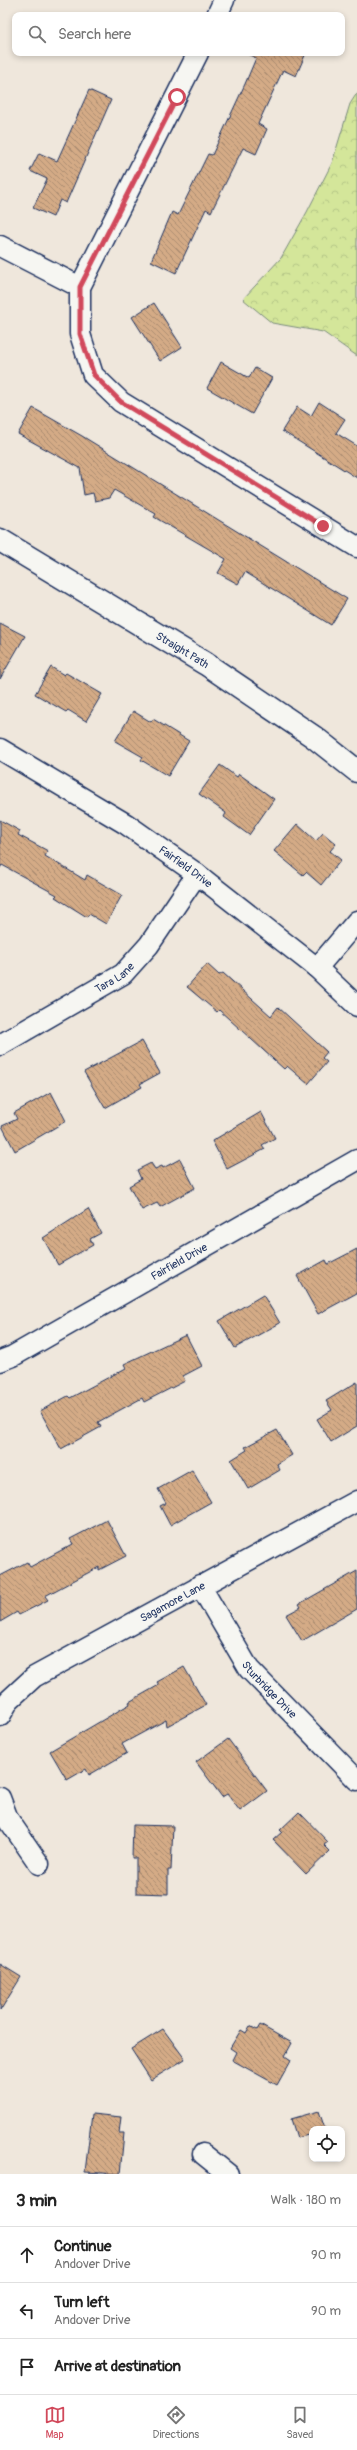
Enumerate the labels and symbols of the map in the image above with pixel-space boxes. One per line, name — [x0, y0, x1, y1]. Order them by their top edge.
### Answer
route start — [168, 88, 186, 106]
route end — [314, 517, 332, 535]
street label: Straight Path — [153, 629, 211, 671]
street label: Fairfield Drive — [156, 843, 215, 891]
street label: Tara Lane — [93, 960, 137, 996]
street label: Fairfield Drive — [149, 1240, 210, 1283]
street label: Sagamore Lane — [138, 1579, 208, 1625]
street label: Sturbridge Drive — [239, 1659, 300, 1721]

